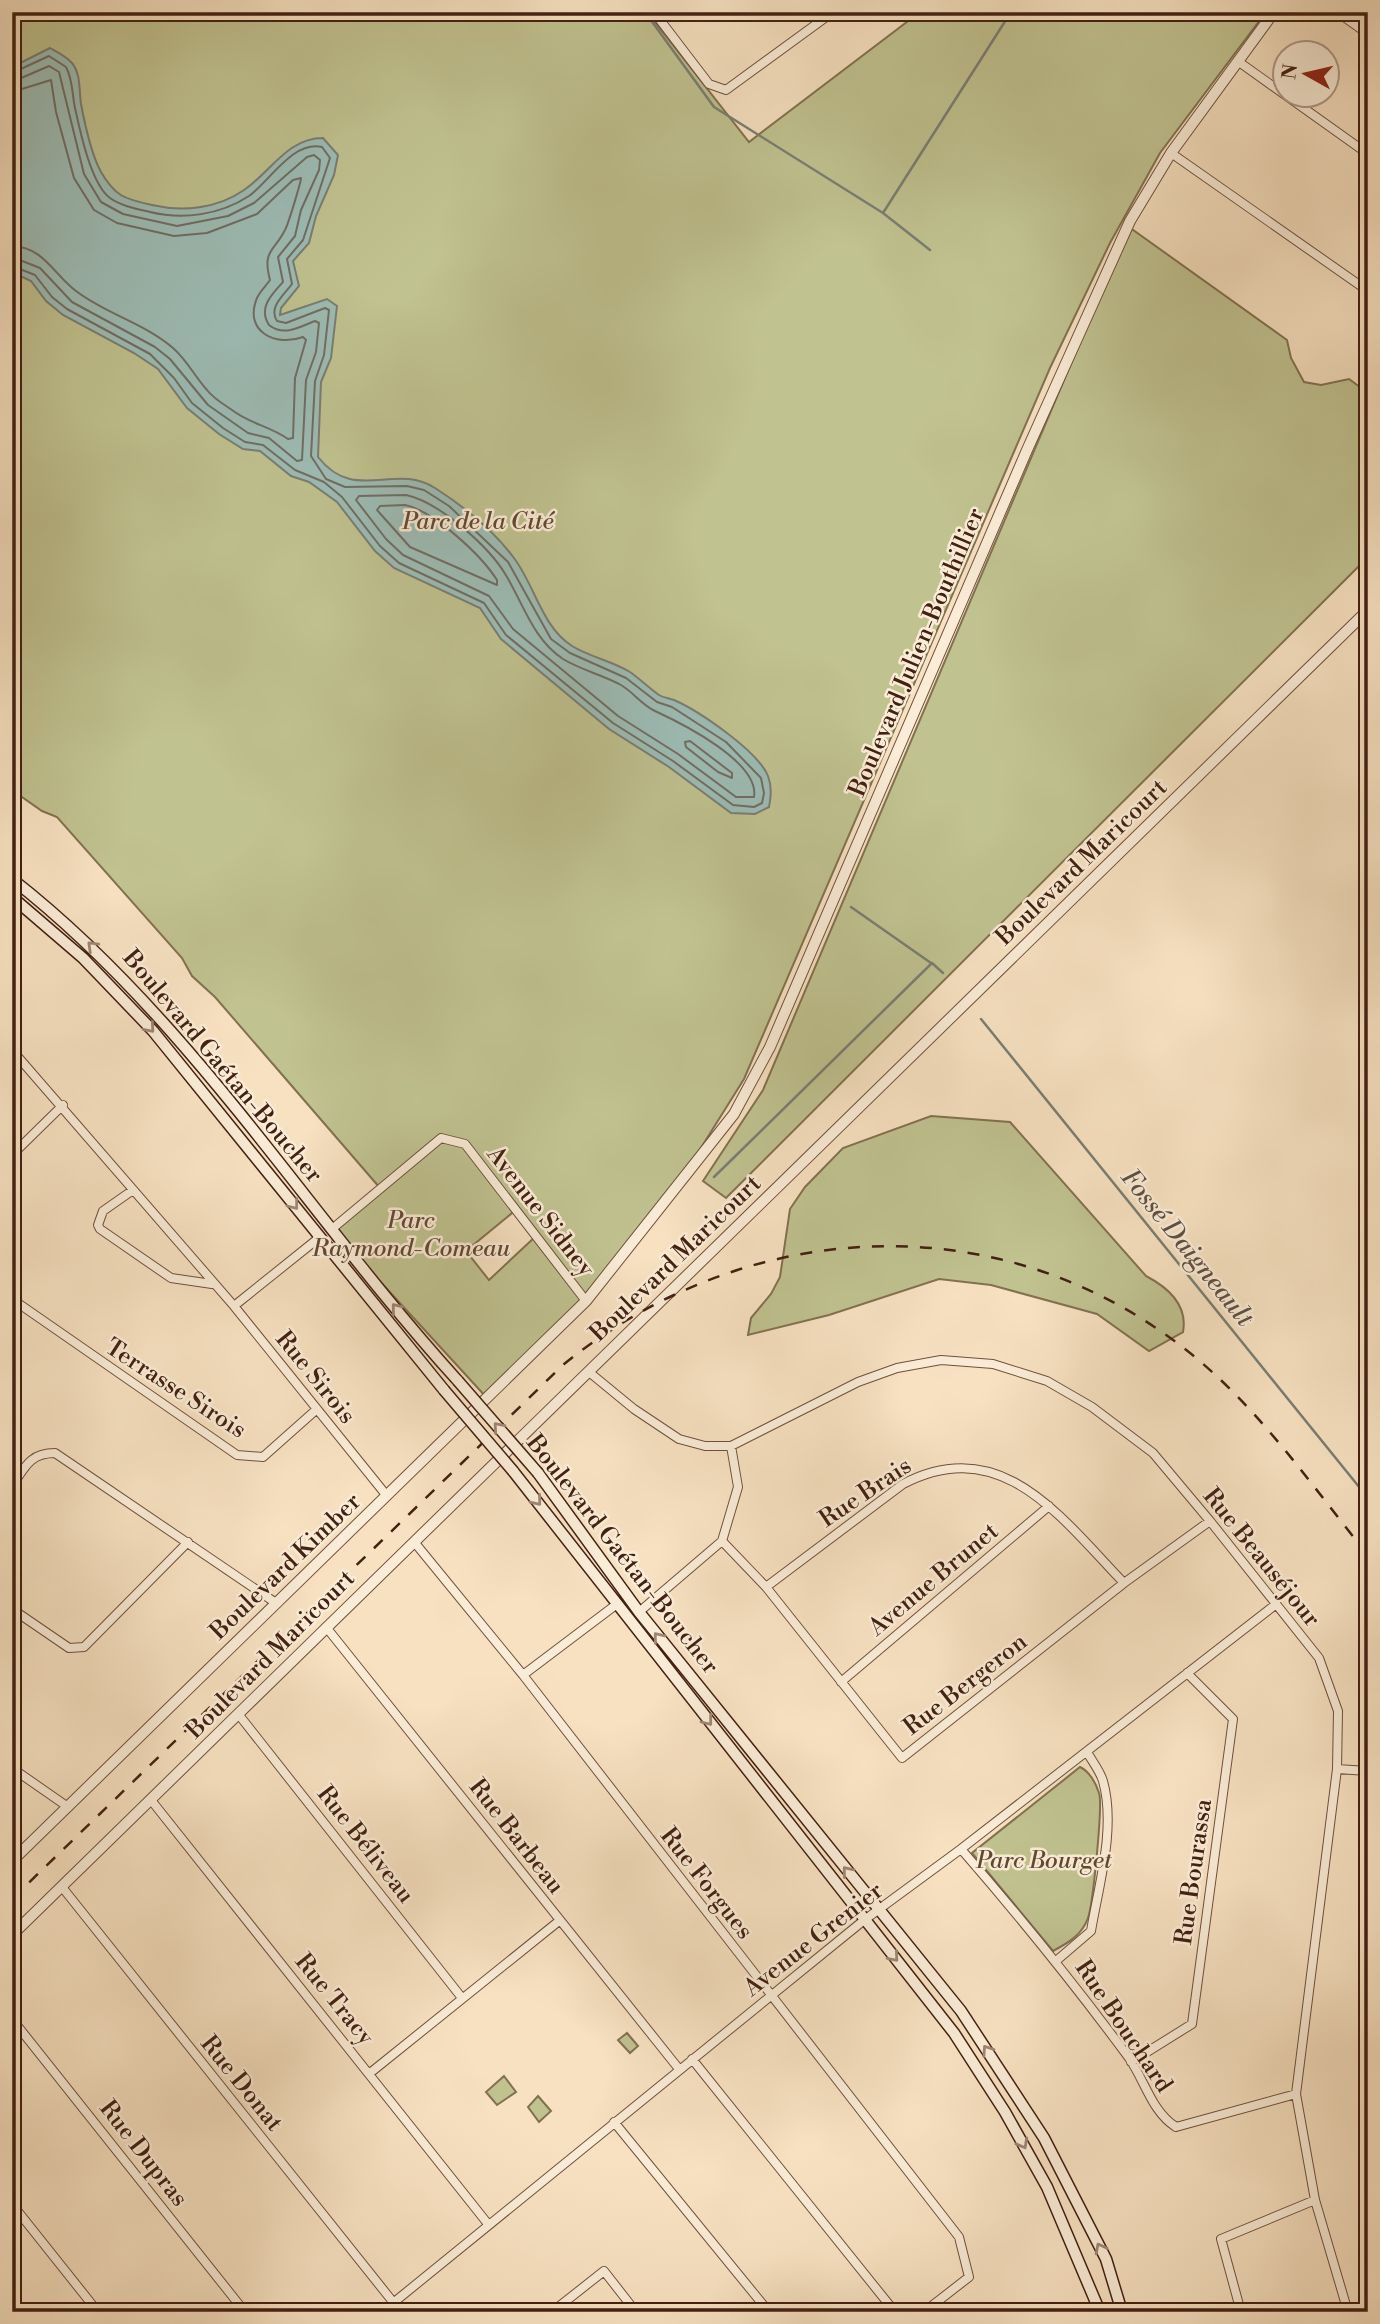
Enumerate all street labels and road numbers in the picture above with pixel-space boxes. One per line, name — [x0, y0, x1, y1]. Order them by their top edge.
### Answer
street label: Boulevard Julien-Bouthillier — [842, 504, 991, 802]
street label: Boulevard Maricourt — [989, 773, 1174, 953]
street label: Boulevard Gaétan-Boucher — [115, 943, 329, 1189]
street label: Avenue Sidney — [479, 1140, 601, 1283]
street label: Boulevard Maricourt — [583, 1169, 768, 1349]
street label: Rue Sirois — [269, 1325, 362, 1430]
street label: Terrasse Sirois — [99, 1332, 252, 1446]
street label: Boulevard Gaétan-Boucher — [519, 1428, 725, 1680]
street label: Rue Brais — [814, 1451, 917, 1535]
street label: Rue Beauséjour — [1196, 1482, 1326, 1633]
street label: Boulevard Kimber — [203, 1487, 368, 1647]
street label: Avenue Brunet — [862, 1516, 1005, 1644]
street label: Boulevard Maricourt — [179, 1564, 362, 1746]
street label: Rue Bergeron — [898, 1627, 1033, 1742]
street label: Rue Barbeau — [462, 1773, 571, 1901]
street label: Rue Béliveau — [310, 1780, 421, 1910]
street label: Rue Bourassa — [1169, 1796, 1219, 1947]
street label: Rue Forgues — [653, 1822, 759, 1946]
street label: Avenue Grenier — [737, 1876, 889, 2004]
street label: Rue Tracy — [288, 1948, 381, 2052]
street label: Rue Bouchard — [1068, 1955, 1179, 2099]
street label: Rue Donat — [194, 2030, 289, 2138]
street label: Rue Dupras — [92, 2095, 194, 2213]

